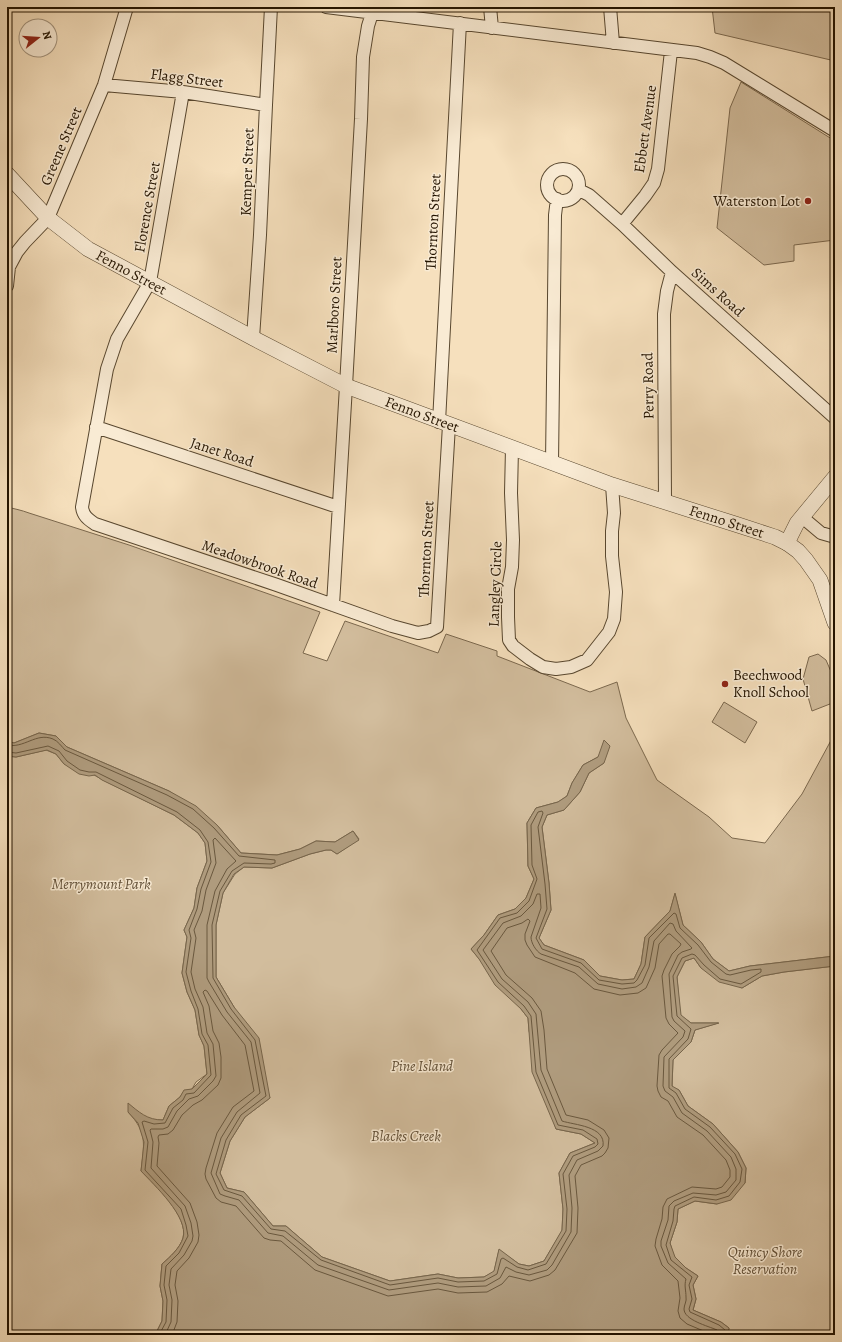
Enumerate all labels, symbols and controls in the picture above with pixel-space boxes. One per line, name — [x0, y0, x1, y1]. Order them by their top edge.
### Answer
north arrow — [18, 18, 58, 58]
text: N — [39, 29, 55, 41]
street label: Flagg Street — [149, 64, 225, 92]
street label: Ebbett Avenue — [629, 84, 661, 174]
street label: Greene Street — [35, 104, 87, 188]
street label: Kemper Street — [235, 127, 259, 217]
street label: Florence Street — [129, 160, 165, 254]
street label: Thornton Street — [420, 173, 446, 271]
place label: Waterston Lot — [712, 191, 800, 211]
marker: Waterston Lot — [803, 196, 813, 206]
street label: Fenno Street — [92, 245, 170, 300]
street label: Marlboro Street — [321, 256, 347, 354]
street label: Sims Road — [687, 263, 749, 322]
street label: Perry Road — [637, 351, 659, 420]
street label: Fenno Street — [382, 391, 462, 437]
street label: Janet Road — [188, 432, 257, 472]
street label: Thornton Street — [413, 500, 439, 598]
street label: Fenno Street — [687, 500, 767, 543]
street label: Meadowbrook Road — [199, 535, 322, 594]
street label: Langley Circle — [484, 540, 507, 627]
place label: Beechwood Knoll School — [733, 665, 809, 702]
marker: Beechwood Knoll School — [720, 679, 730, 689]
park label: Merrymount Park — [51, 874, 151, 894]
park label: Pine Island — [391, 1056, 453, 1076]
park label: Blacks Creek — [371, 1126, 441, 1146]
park label: Quincy Shore Reservation — [728, 1242, 803, 1279]

